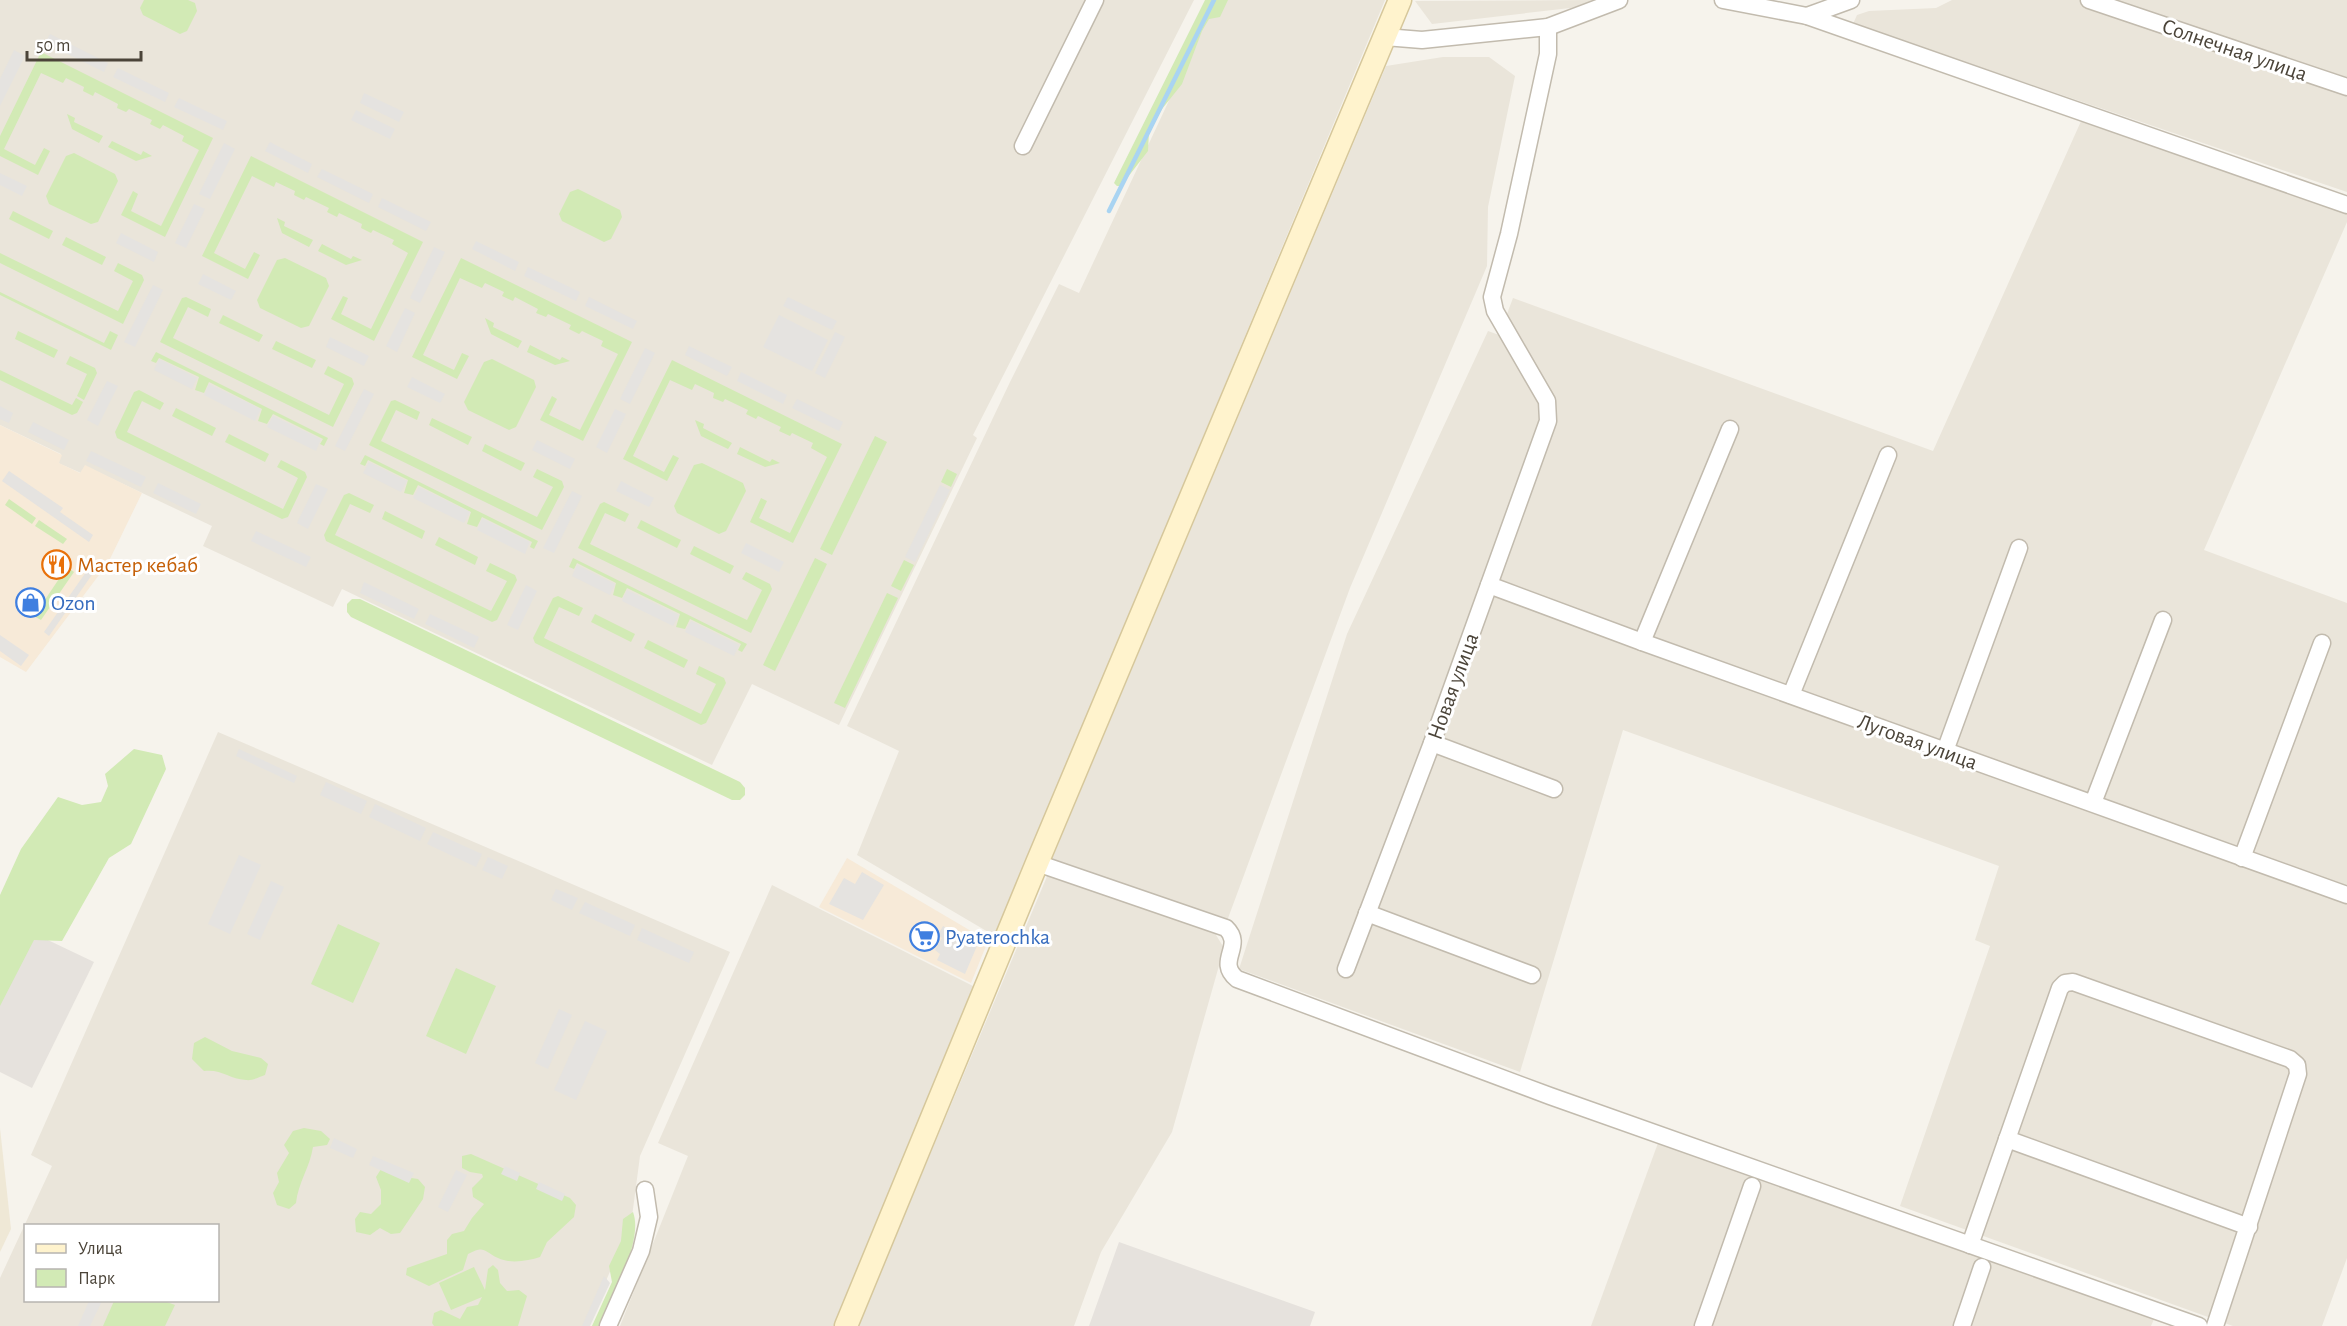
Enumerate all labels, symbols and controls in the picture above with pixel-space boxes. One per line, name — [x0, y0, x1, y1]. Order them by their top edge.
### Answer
street label: Солнечная улица — [2159, 15, 2310, 85]
scale bar — [27, 24, 141, 62]
text: 50 m — [36, 37, 70, 55]
restaurant icon: Мастер кебаб — [40, 548, 72, 580]
place label: Мастер кебаб — [77, 554, 198, 576]
shop icon: Ozon — [14, 586, 46, 618]
place label: Ozon — [51, 592, 96, 614]
street label: Новая улица — [1423, 630, 1482, 743]
street label: Луговая улица — [1855, 710, 1980, 774]
supermarket icon: Pyaterochka — [908, 920, 940, 952]
place label: Pyaterochka — [945, 926, 1050, 948]
legend — [24, 1224, 219, 1302]
text: Улица — [78, 1240, 123, 1258]
text: Парк — [78, 1270, 116, 1288]

